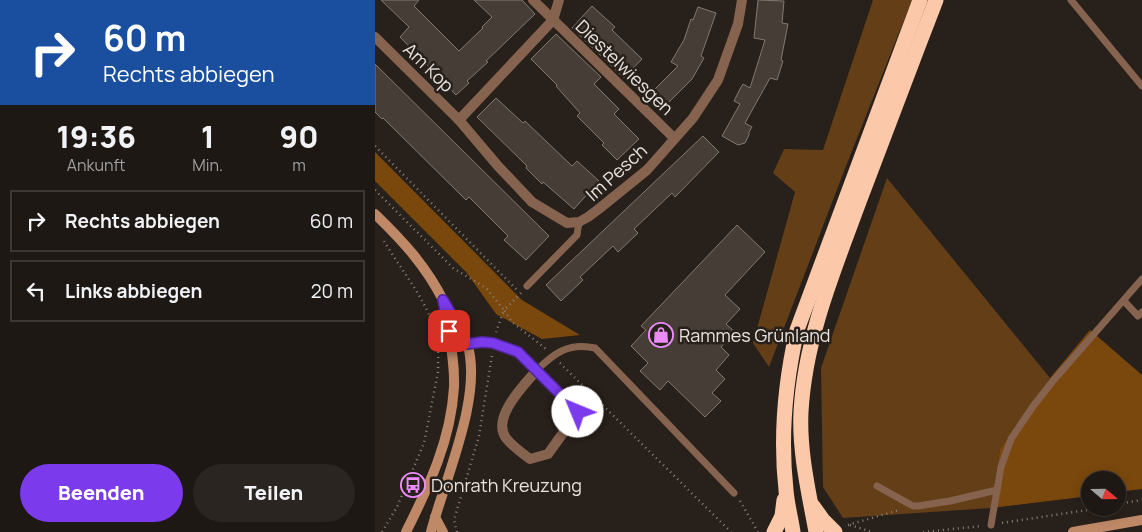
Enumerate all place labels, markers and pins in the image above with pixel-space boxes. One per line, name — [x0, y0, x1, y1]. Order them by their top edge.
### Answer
pin — [428, 310, 470, 352]
shop icon: Rammes Grünland — [648, 322, 674, 348]
place label: Rammes Grünland — [679, 323, 830, 347]
bus stop icon: Donrath Kreuzung — [400, 472, 426, 498]
place label: Donrath Kreuzung — [431, 473, 582, 497]

